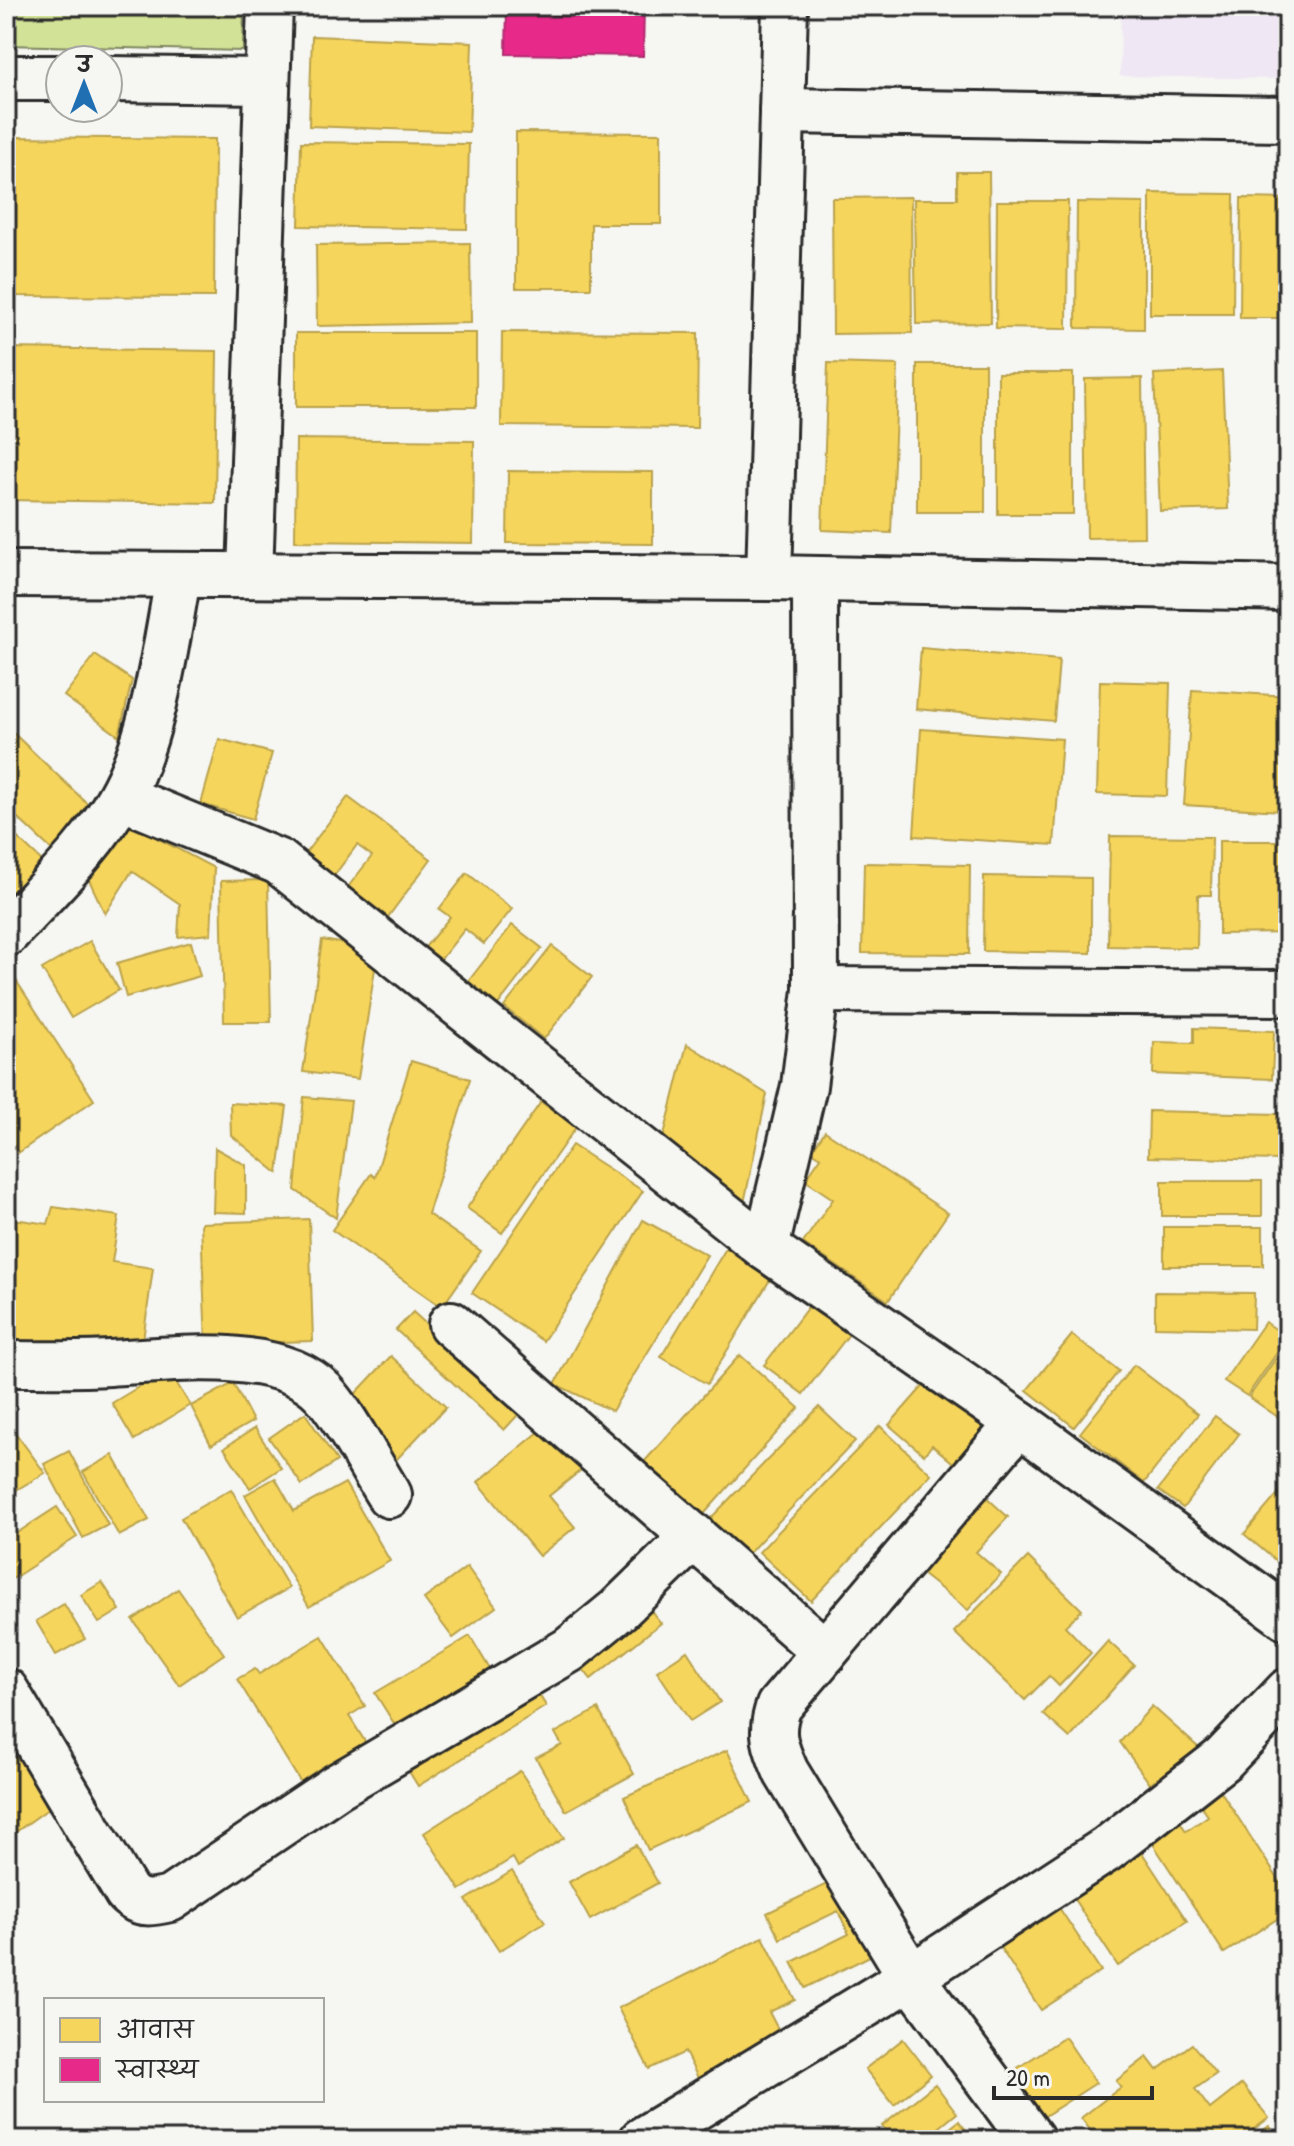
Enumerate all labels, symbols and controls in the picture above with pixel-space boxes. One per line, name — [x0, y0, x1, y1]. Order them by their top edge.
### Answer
north arrow — [44, 44, 124, 124]
text: उ — [75, 49, 94, 79]
legend — [44, 1998, 324, 2102]
text: आवास — [116, 2013, 195, 2045]
scale bar — [994, 2050, 1152, 2100]
text: स्वास्थ्य — [114, 2053, 200, 2085]
text: 20 m — [1006, 2061, 1050, 2093]

